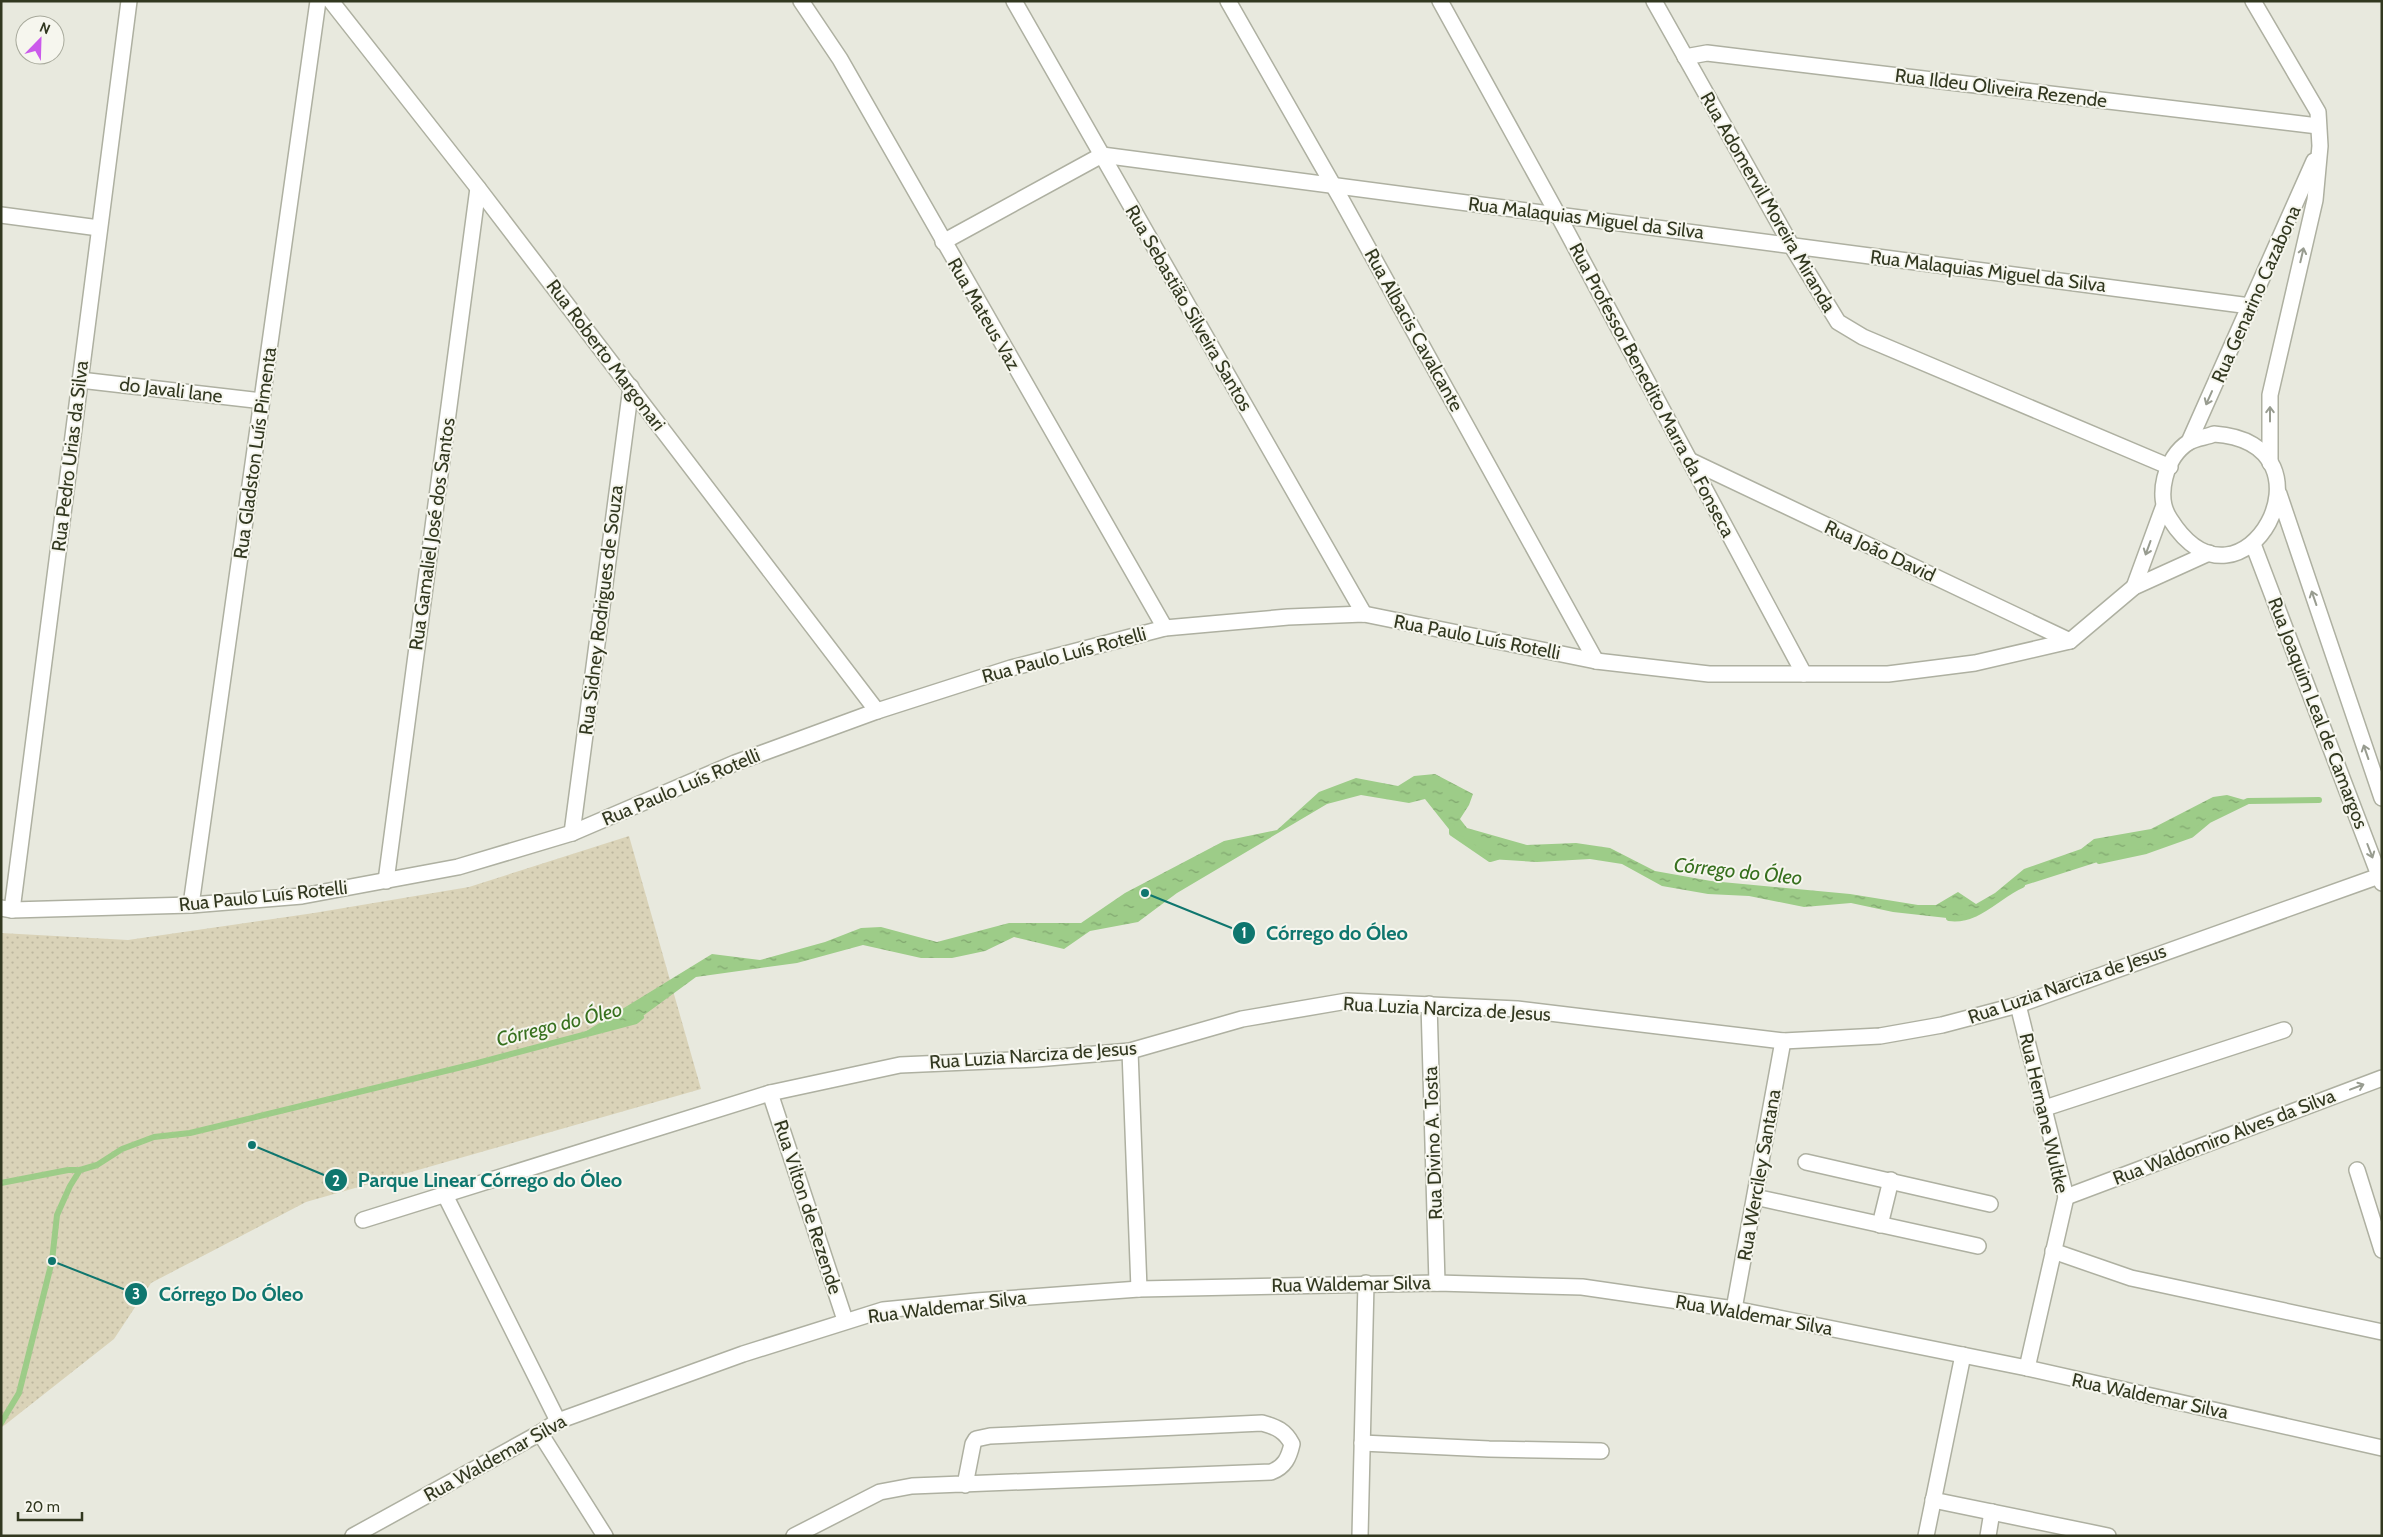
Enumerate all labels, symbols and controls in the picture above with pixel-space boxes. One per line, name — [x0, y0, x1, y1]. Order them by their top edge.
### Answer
north arrow — [15, 15, 65, 65]
text: N — [37, 18, 53, 38]
street label: Rua Ildeu Oliveira Rezende — [1894, 64, 2109, 112]
street label: Rua Adomervil Moreira Miranda — [1695, 88, 1841, 316]
street label: Rua Malaquias Miguel da Silva — [1467, 192, 1705, 244]
street label: Rua Sebastião Silveira Santos — [1121, 201, 1258, 415]
street label: Rua Genarino Cazabona — [2207, 202, 2305, 386]
street label: Rua Professor Benedito Marra da Fonseca — [1564, 239, 1740, 541]
street label: Rua Albacis Cavalcante — [1360, 245, 1468, 416]
street label: Rua Malaquias Miguel da Silva — [1869, 245, 2107, 297]
one-way arrow — [2298, 248, 2307, 264]
street label: Rua Mateus Vaz — [943, 254, 1025, 374]
street label: Rua Roberto Margonari — [542, 275, 670, 435]
street label: Rua Gladston Luís Pimenta — [229, 346, 281, 560]
street label: Rua Pedro Urias da Silva — [47, 359, 93, 553]
street label: do Javali lane — [118, 372, 224, 408]
one-way arrow — [2203, 390, 2213, 405]
one-way arrow — [2265, 406, 2275, 422]
street label: Rua Gamaliel José dos Santos — [404, 416, 460, 652]
street label: Rua Sidney Rodrigues de Souza — [574, 484, 628, 736]
street label: Rua João David — [1821, 515, 1939, 587]
one-way arrow — [2143, 539, 2152, 555]
one-way arrow — [2309, 591, 2318, 606]
street label: Rua Joaquim Leal de Camargos — [2263, 594, 2373, 832]
street label: Rua Paulo Luís Rotelli — [1392, 610, 1562, 664]
street label: Rua Paulo Luís Rotelli — [979, 622, 1149, 688]
street label: Rua Paulo Luís Rotelli — [599, 743, 763, 831]
one-way arrow — [2361, 745, 2370, 760]
one-way arrow — [2366, 843, 2375, 858]
water label: Córrego do Óleo — [1673, 852, 1803, 890]
street label: Rua Paulo Luís Rotelli — [178, 876, 348, 916]
callout: Córrego do Óleo — [1231, 915, 1418, 950]
text: Córrego do Óleo — [1266, 921, 1408, 945]
text: 1 — [1241, 924, 1247, 942]
street label: Rua Luzia Narciza de Jesus — [1965, 939, 2169, 1029]
street label: Rua Luzia Narciza de Jesus — [1343, 992, 1552, 1026]
water label: Córrego do Óleo — [494, 997, 624, 1051]
street label: Rua Hernane Wultke — [2014, 1031, 2074, 1196]
street label: Rua Luzia Narciza de Jesus — [928, 1036, 1138, 1074]
street label: Rua Divino A. Tosta — [1419, 1066, 1447, 1220]
one-way arrow — [2349, 1082, 2364, 1091]
street label: Rua Waldomiro Alves da Silva — [2110, 1084, 2338, 1190]
street label: Rua Werciley Santana — [1733, 1087, 1785, 1263]
street label: Rua Vilton de Rezende — [769, 1117, 847, 1297]
callout: Parque Linear Córrego do Óleo — [323, 1163, 632, 1198]
text: Parque Linear Córrego do Óleo — [358, 1168, 622, 1192]
text: 2 — [332, 1172, 340, 1190]
street label: Rua Waldemar Silva — [1271, 1271, 1431, 1297]
callout: Córrego Do Óleo — [124, 1277, 313, 1312]
text: Córrego Do Óleo — [159, 1282, 303, 1306]
text: 3 — [132, 1285, 140, 1303]
street label: Rua Waldemar Silva — [867, 1286, 1027, 1328]
street label: Rua Waldemar Silva — [1674, 1290, 1834, 1340]
street label: Rua Waldemar Silva — [2070, 1368, 2230, 1424]
street label: Rua Waldemar Silva — [420, 1409, 570, 1507]
scale bar — [18, 1490, 81, 1522]
text: 20 m — [25, 1498, 60, 1516]

